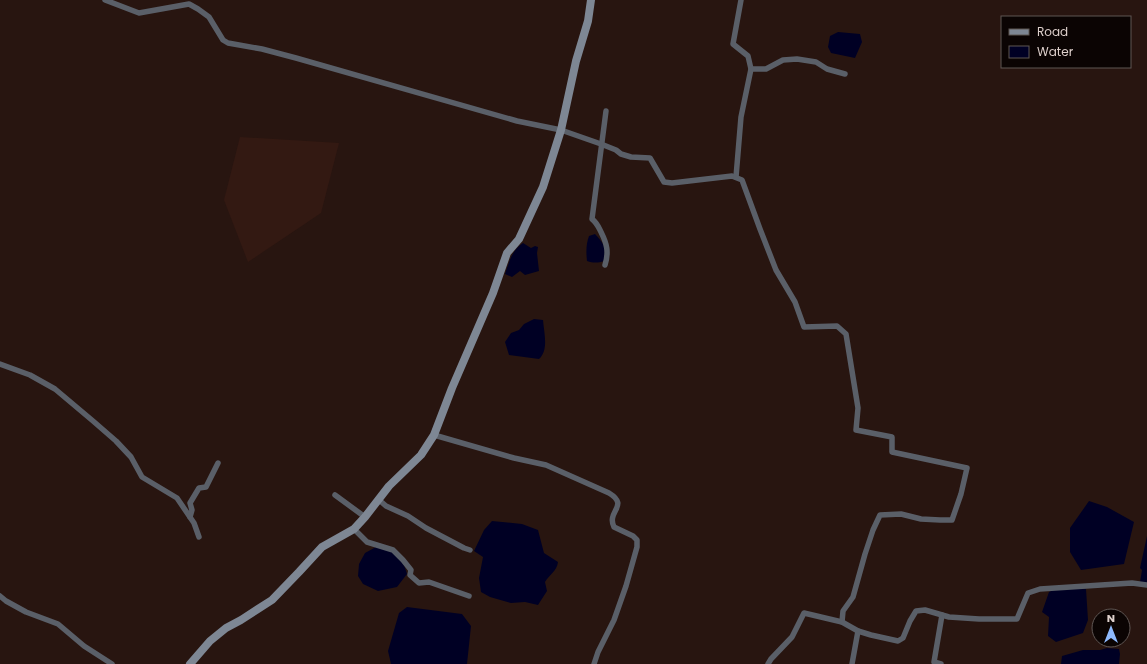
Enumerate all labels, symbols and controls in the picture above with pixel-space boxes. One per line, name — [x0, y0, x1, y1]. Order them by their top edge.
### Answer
legend — [1001, 16, 1131, 68]
text: Road — [1037, 23, 1068, 40]
text: Water — [1037, 43, 1074, 60]
north arrow — [1091, 608, 1131, 648]
text: N — [1107, 610, 1115, 626]

